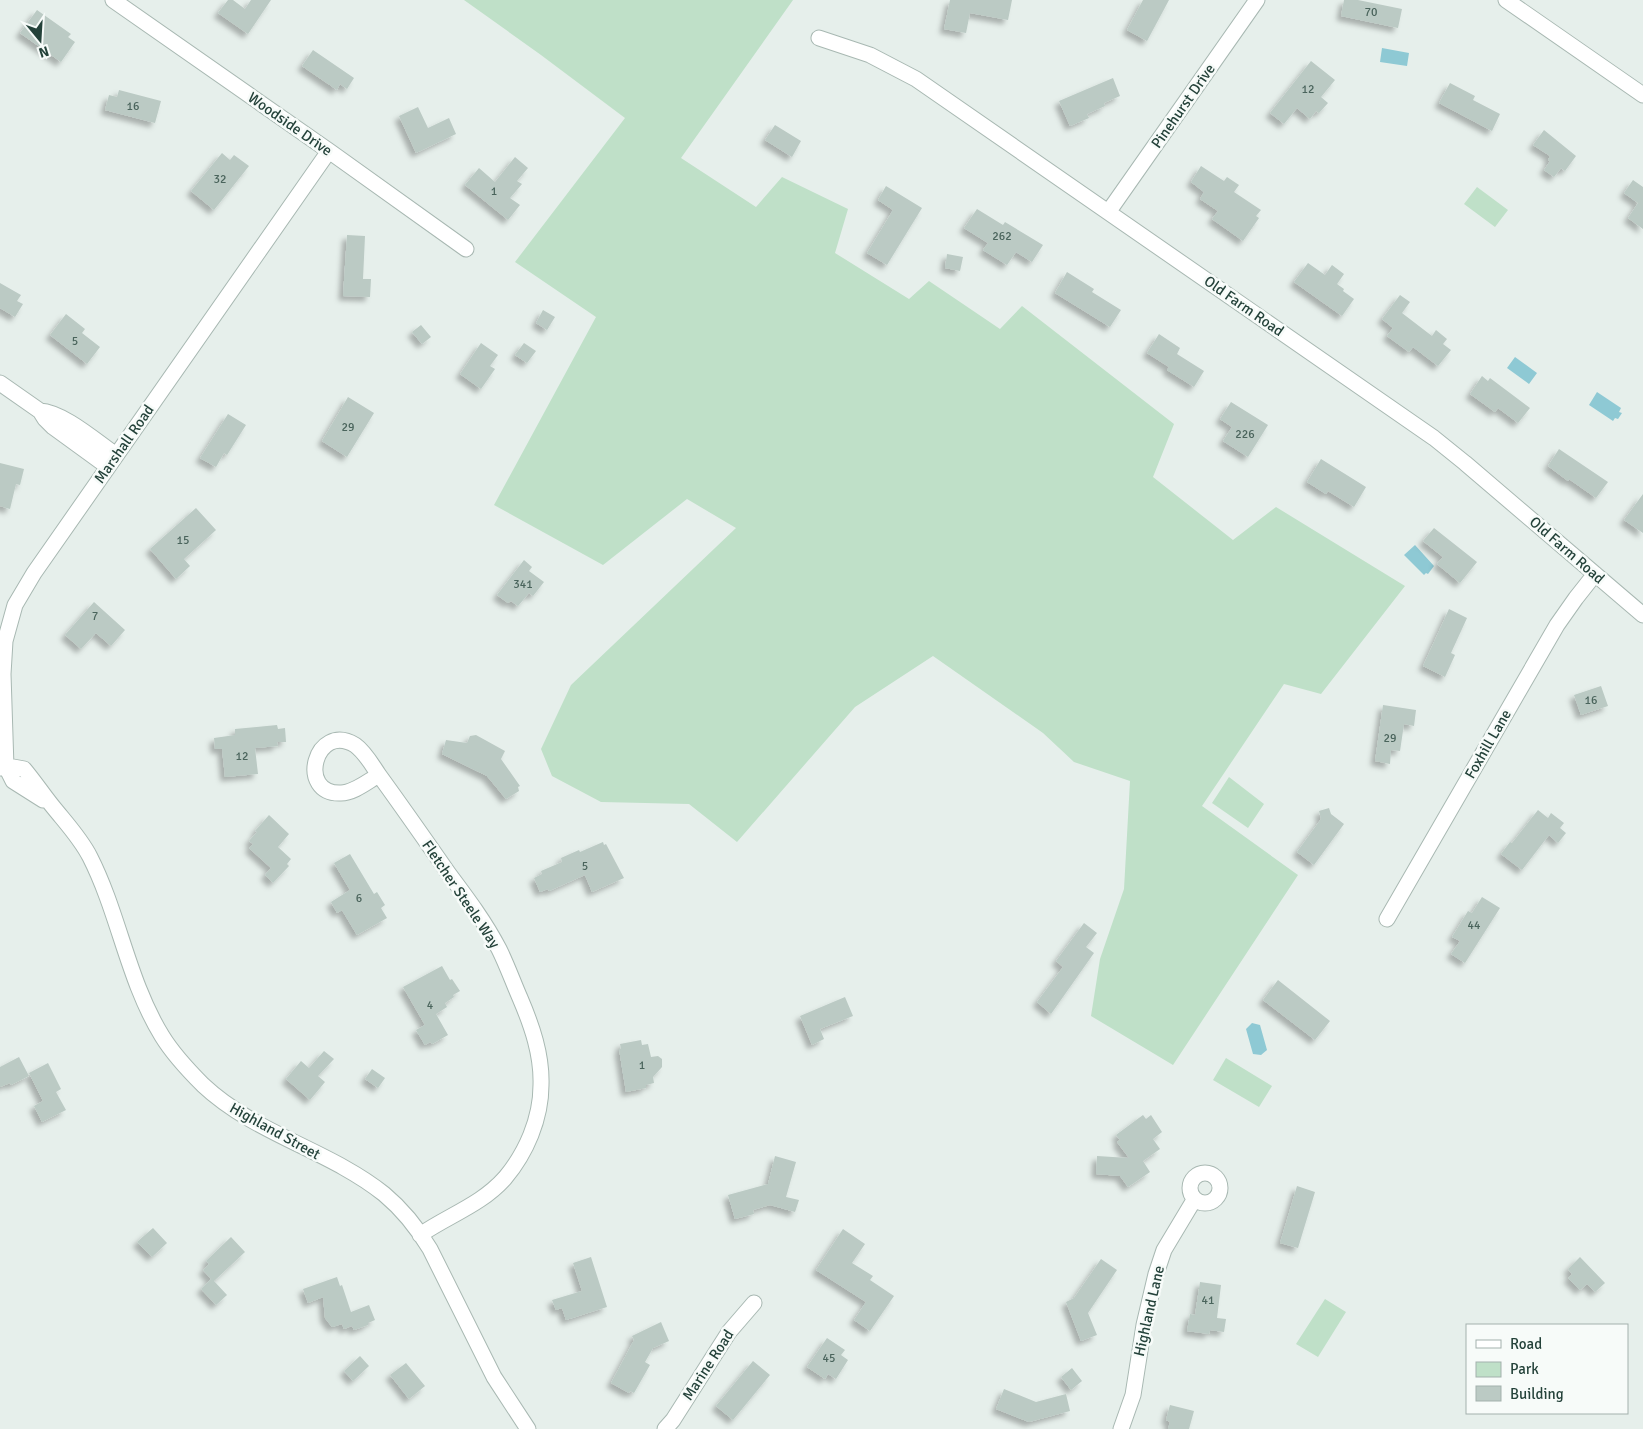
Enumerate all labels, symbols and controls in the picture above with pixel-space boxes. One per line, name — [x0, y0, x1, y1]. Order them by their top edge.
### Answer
house number: 70 — [1365, 5, 1377, 20]
north arrow — [15, 15, 65, 65]
text: N — [37, 42, 51, 61]
street label: Pinehurst Drive — [1147, 60, 1219, 152]
house number: 12 — [1302, 82, 1314, 97]
street label: Woodside Drive — [244, 88, 336, 160]
house number: 16 — [127, 99, 139, 114]
house number: 32 — [214, 172, 226, 187]
house number: 1 — [491, 184, 497, 199]
house number: 262 — [992, 229, 1012, 244]
street label: Old Farm Road — [1201, 272, 1287, 340]
house number: 5 — [72, 334, 78, 349]
street label: Marshall Road — [90, 401, 158, 487]
house number: 29 — [342, 420, 354, 435]
house number: 226 — [1235, 427, 1255, 442]
street label: Old Farm Road — [1526, 513, 1608, 587]
house number: 15 — [177, 533, 189, 548]
house number: 341 — [513, 577, 533, 592]
house number: 7 — [92, 609, 98, 624]
house number: 16 — [1585, 693, 1597, 708]
street label: Foxhill Lane — [1461, 706, 1515, 782]
house number: 29 — [1384, 731, 1396, 746]
house number: 12 — [236, 749, 248, 764]
street label: Fletcher Steele Way — [418, 837, 504, 951]
house number: 5 — [582, 859, 588, 874]
house number: 6 — [356, 891, 362, 906]
house number: 44 — [1468, 918, 1481, 933]
house number: 4 — [427, 998, 434, 1013]
house number: 1 — [639, 1058, 645, 1073]
street label: Highland Street — [227, 1099, 323, 1163]
street label: Highland Lane — [1130, 1264, 1168, 1358]
house number: 41 — [1202, 1293, 1214, 1308]
legend — [1466, 1324, 1628, 1414]
street label: Marine Road — [678, 1326, 738, 1404]
text: Road — [1510, 1335, 1542, 1353]
house number: 45 — [823, 1351, 835, 1366]
text: Park — [1510, 1360, 1539, 1378]
text: Building — [1510, 1385, 1564, 1403]

